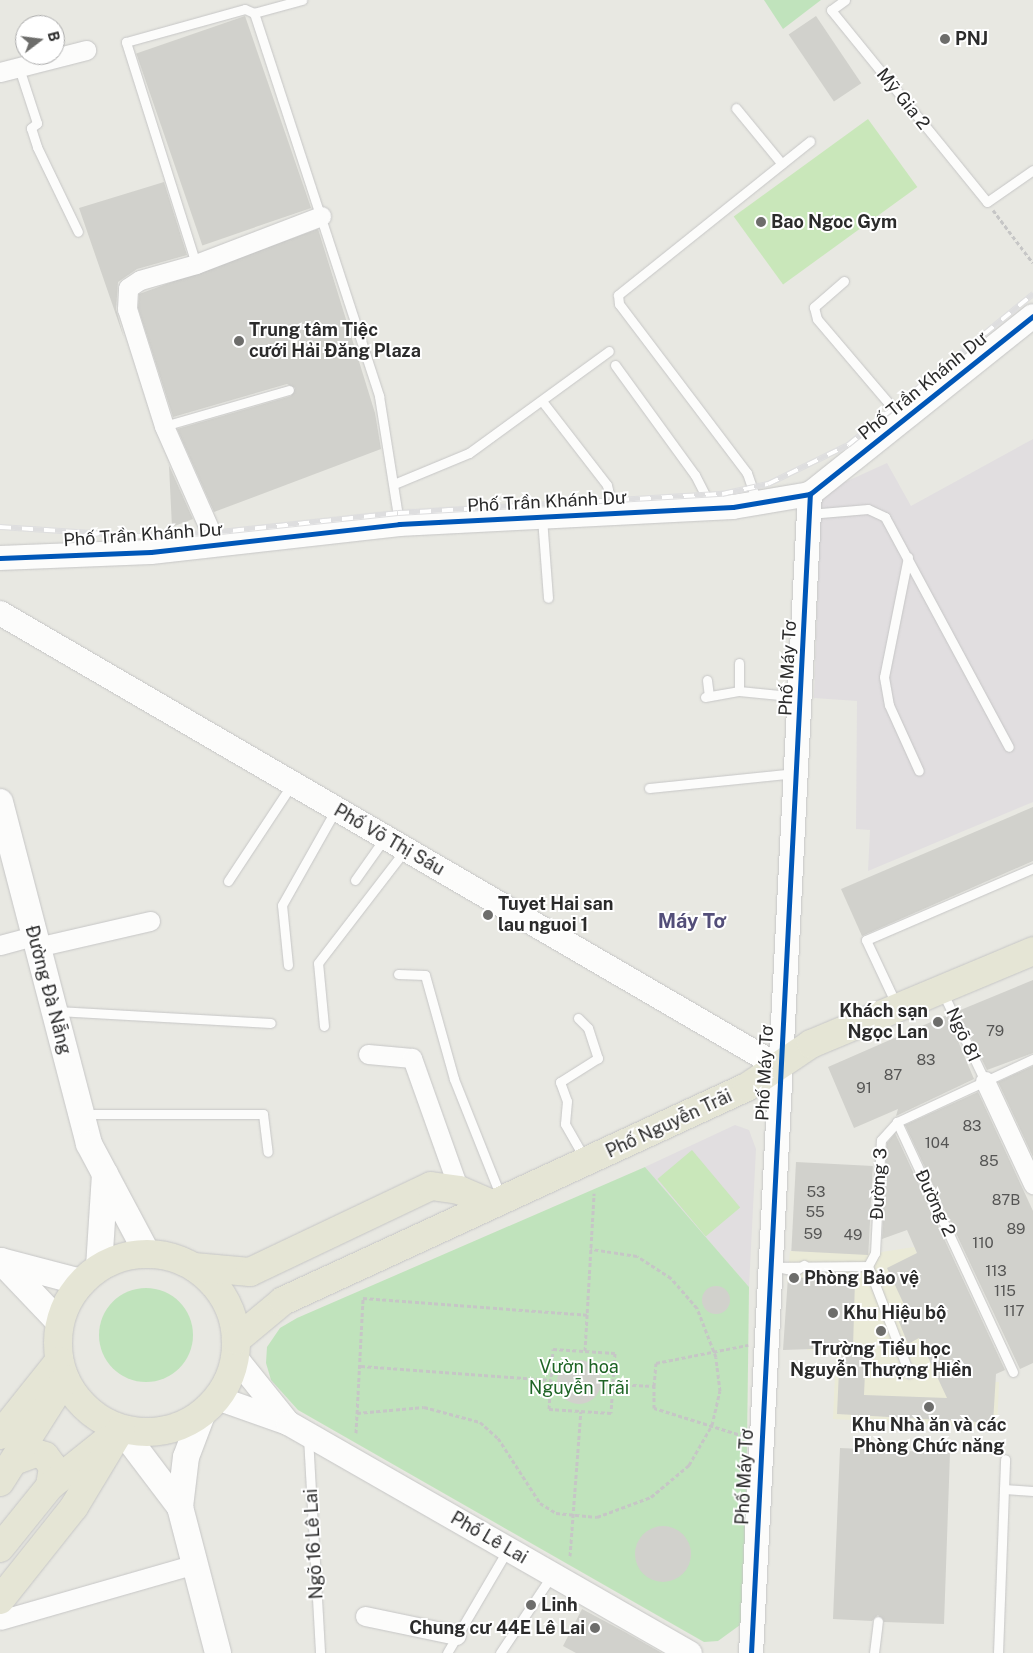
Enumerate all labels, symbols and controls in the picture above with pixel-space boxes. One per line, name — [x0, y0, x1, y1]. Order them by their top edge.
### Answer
north arrow — [15, 15, 65, 65]
place label: PNJ — [955, 28, 988, 50]
text: B — [45, 30, 62, 43]
marker: PNJ — [939, 33, 951, 45]
street label: Mỹ Gia 2 — [872, 64, 934, 134]
place label: Bao Ngoc Gym — [771, 211, 897, 233]
marker: Bao Ngoc Gym — [755, 216, 767, 228]
place label: Trung tâm Tiệc cưới Hải Đăng Plaza — [249, 320, 421, 362]
street label: Phố Trần Khánh Dư — [854, 327, 992, 445]
marker: Trung tâm Tiệc cưới Hải Đăng Plaza — [233, 335, 245, 347]
street label: Phố Trần Khánh Dư — [467, 487, 627, 517]
street label: Phố Trần Khánh Dư — [63, 519, 223, 551]
street label: Phố Máy Tơ — [775, 619, 801, 717]
street label: Phố Võ Thị Sáu — [330, 800, 448, 880]
place label: Tuyet Hai san lau nguoi 1 — [498, 894, 613, 936]
marker: Tuyet Hai san lau nguoi 1 — [482, 909, 494, 921]
district label: Máy Tơ — [658, 909, 726, 933]
street label: Đường Đà Nẵng — [20, 923, 76, 1057]
place label: Khách sạn Ngọc Lan — [839, 1001, 928, 1044]
street label: Ngõ 81 — [941, 1004, 985, 1066]
marker: Khách sạn Ngọc Lan — [932, 1016, 944, 1028]
house number: 79 — [986, 1022, 1004, 1040]
street label: Phố Máy Tơ — [752, 1024, 778, 1122]
house number: 83 — [916, 1051, 936, 1069]
house number: 87 — [884, 1066, 902, 1084]
house number: 91 — [856, 1079, 872, 1097]
street label: Phố Nguyễn Trãi — [602, 1085, 736, 1163]
house number: 83 — [962, 1117, 982, 1135]
house number: 104 — [925, 1134, 949, 1152]
street label: Đường 3 — [866, 1147, 892, 1221]
house number: 85 — [979, 1152, 999, 1170]
street label: Đường 2 — [910, 1166, 960, 1240]
house number: 53 — [806, 1183, 826, 1201]
house number: 87B — [992, 1191, 1020, 1209]
house number: 55 — [805, 1203, 825, 1221]
house number: 89 — [1007, 1220, 1025, 1238]
house number: 59 — [804, 1225, 822, 1243]
house number: 49 — [844, 1226, 862, 1244]
house number: 110 — [972, 1234, 994, 1252]
house number: 113 — [985, 1262, 1007, 1280]
place label: Phòng Bảo vệ — [804, 1267, 919, 1289]
marker: Phòng Bảo vệ — [788, 1272, 800, 1284]
house number: 115 — [994, 1282, 1016, 1300]
place label: Khu Hiệu bộ — [843, 1302, 946, 1324]
house number: 117 — [1003, 1302, 1025, 1320]
marker: Khu Hiệu bộ — [827, 1307, 839, 1319]
marker: Trường Tiểu học Nguyễn Thượng Hiền — [875, 1325, 887, 1337]
place label: Trường Tiểu học Nguyễn Thượng Hiền — [790, 1339, 972, 1382]
park label: Vườn hoa Nguyễn Trãi — [529, 1357, 629, 1400]
marker: Khu Nhà ăn và các Phòng Chức năng — [923, 1401, 935, 1413]
place label: Khu Nhà ăn và các Phòng Chức năng — [851, 1415, 1007, 1458]
street label: Phố Máy Tơ — [732, 1428, 758, 1526]
street label: Ngõ 16 Lê Lai — [300, 1488, 328, 1600]
street label: Phố Lê Lai — [447, 1507, 531, 1569]
place label: Linh — [541, 1594, 578, 1616]
marker: Linh — [525, 1599, 537, 1611]
place label: Chung cư 44E Lê Lai — [409, 1617, 585, 1639]
marker: Chung cư 44E Lê Lai — [589, 1622, 601, 1634]

